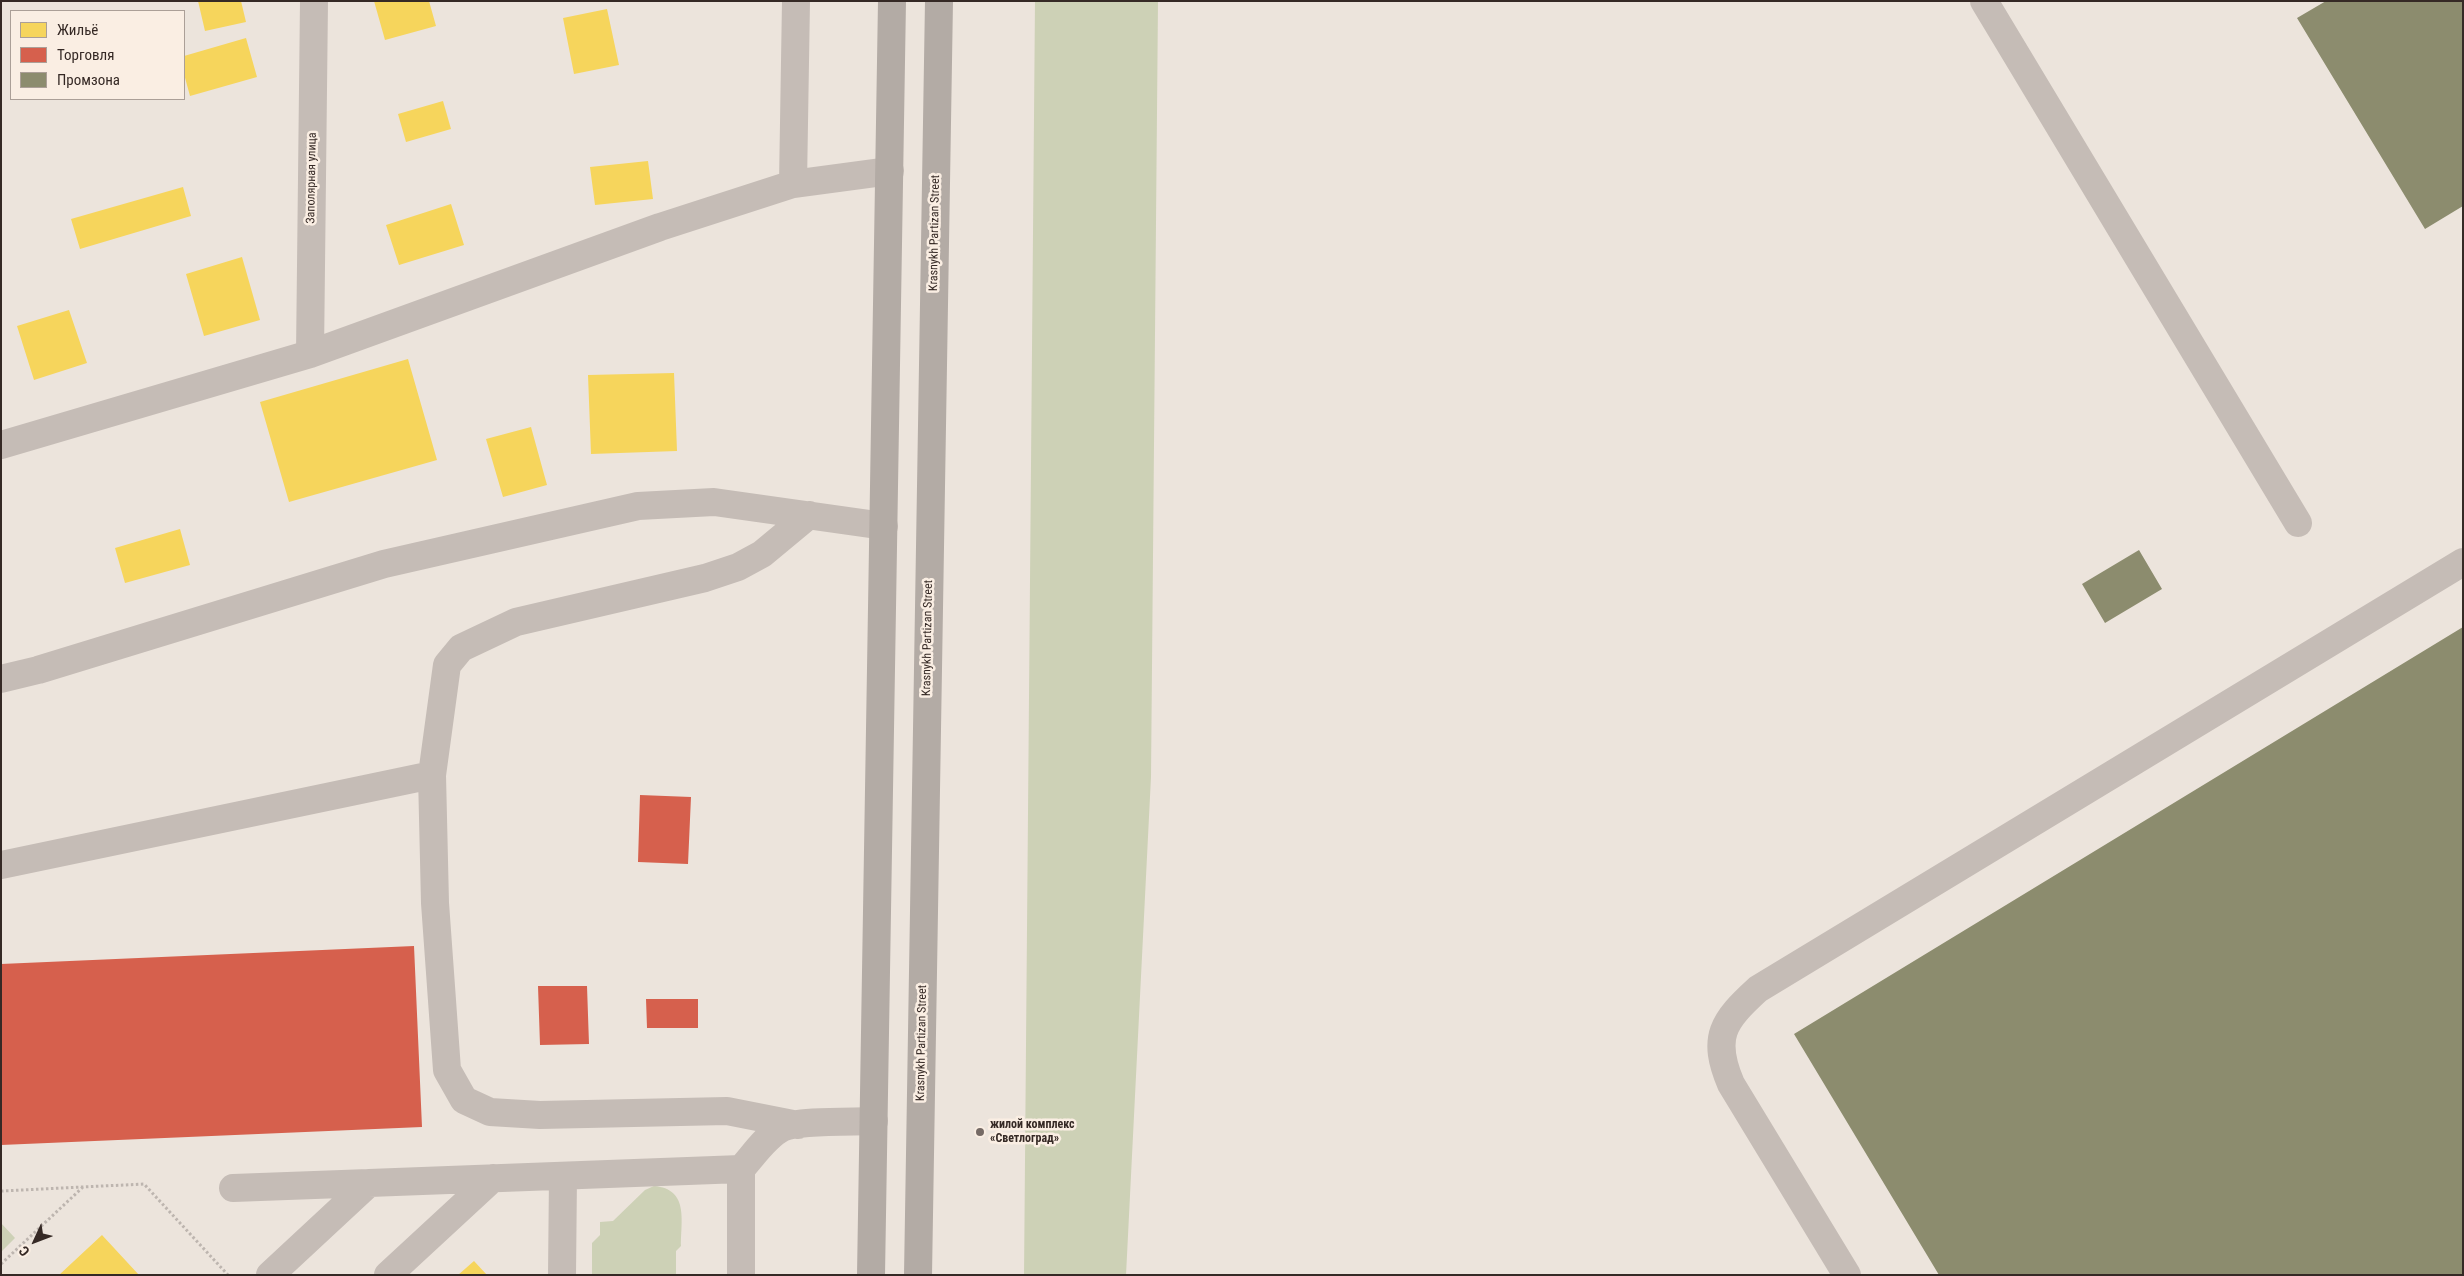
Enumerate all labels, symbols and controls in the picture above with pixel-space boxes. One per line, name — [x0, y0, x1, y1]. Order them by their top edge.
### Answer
legend — [10, 10, 185, 100]
text: Жильё — [57, 21, 98, 39]
text: Торговля — [57, 46, 114, 64]
text: Промзона — [57, 71, 120, 89]
street label: Заполярная улица — [304, 132, 320, 224]
street label: Krasnykh Partizan Street — [927, 175, 943, 291]
street label: Krasnykh Partizan Street — [920, 580, 936, 696]
street label: Krasnykh Partizan Street — [914, 985, 930, 1101]
place label: жилой комплекс «Светлоград» — [990, 1118, 1075, 1146]
marker: жилой комплекс «Светлоград» — [974, 1126, 986, 1138]
north arrow — [10, 1216, 60, 1266]
text: С — [15, 1243, 33, 1260]

